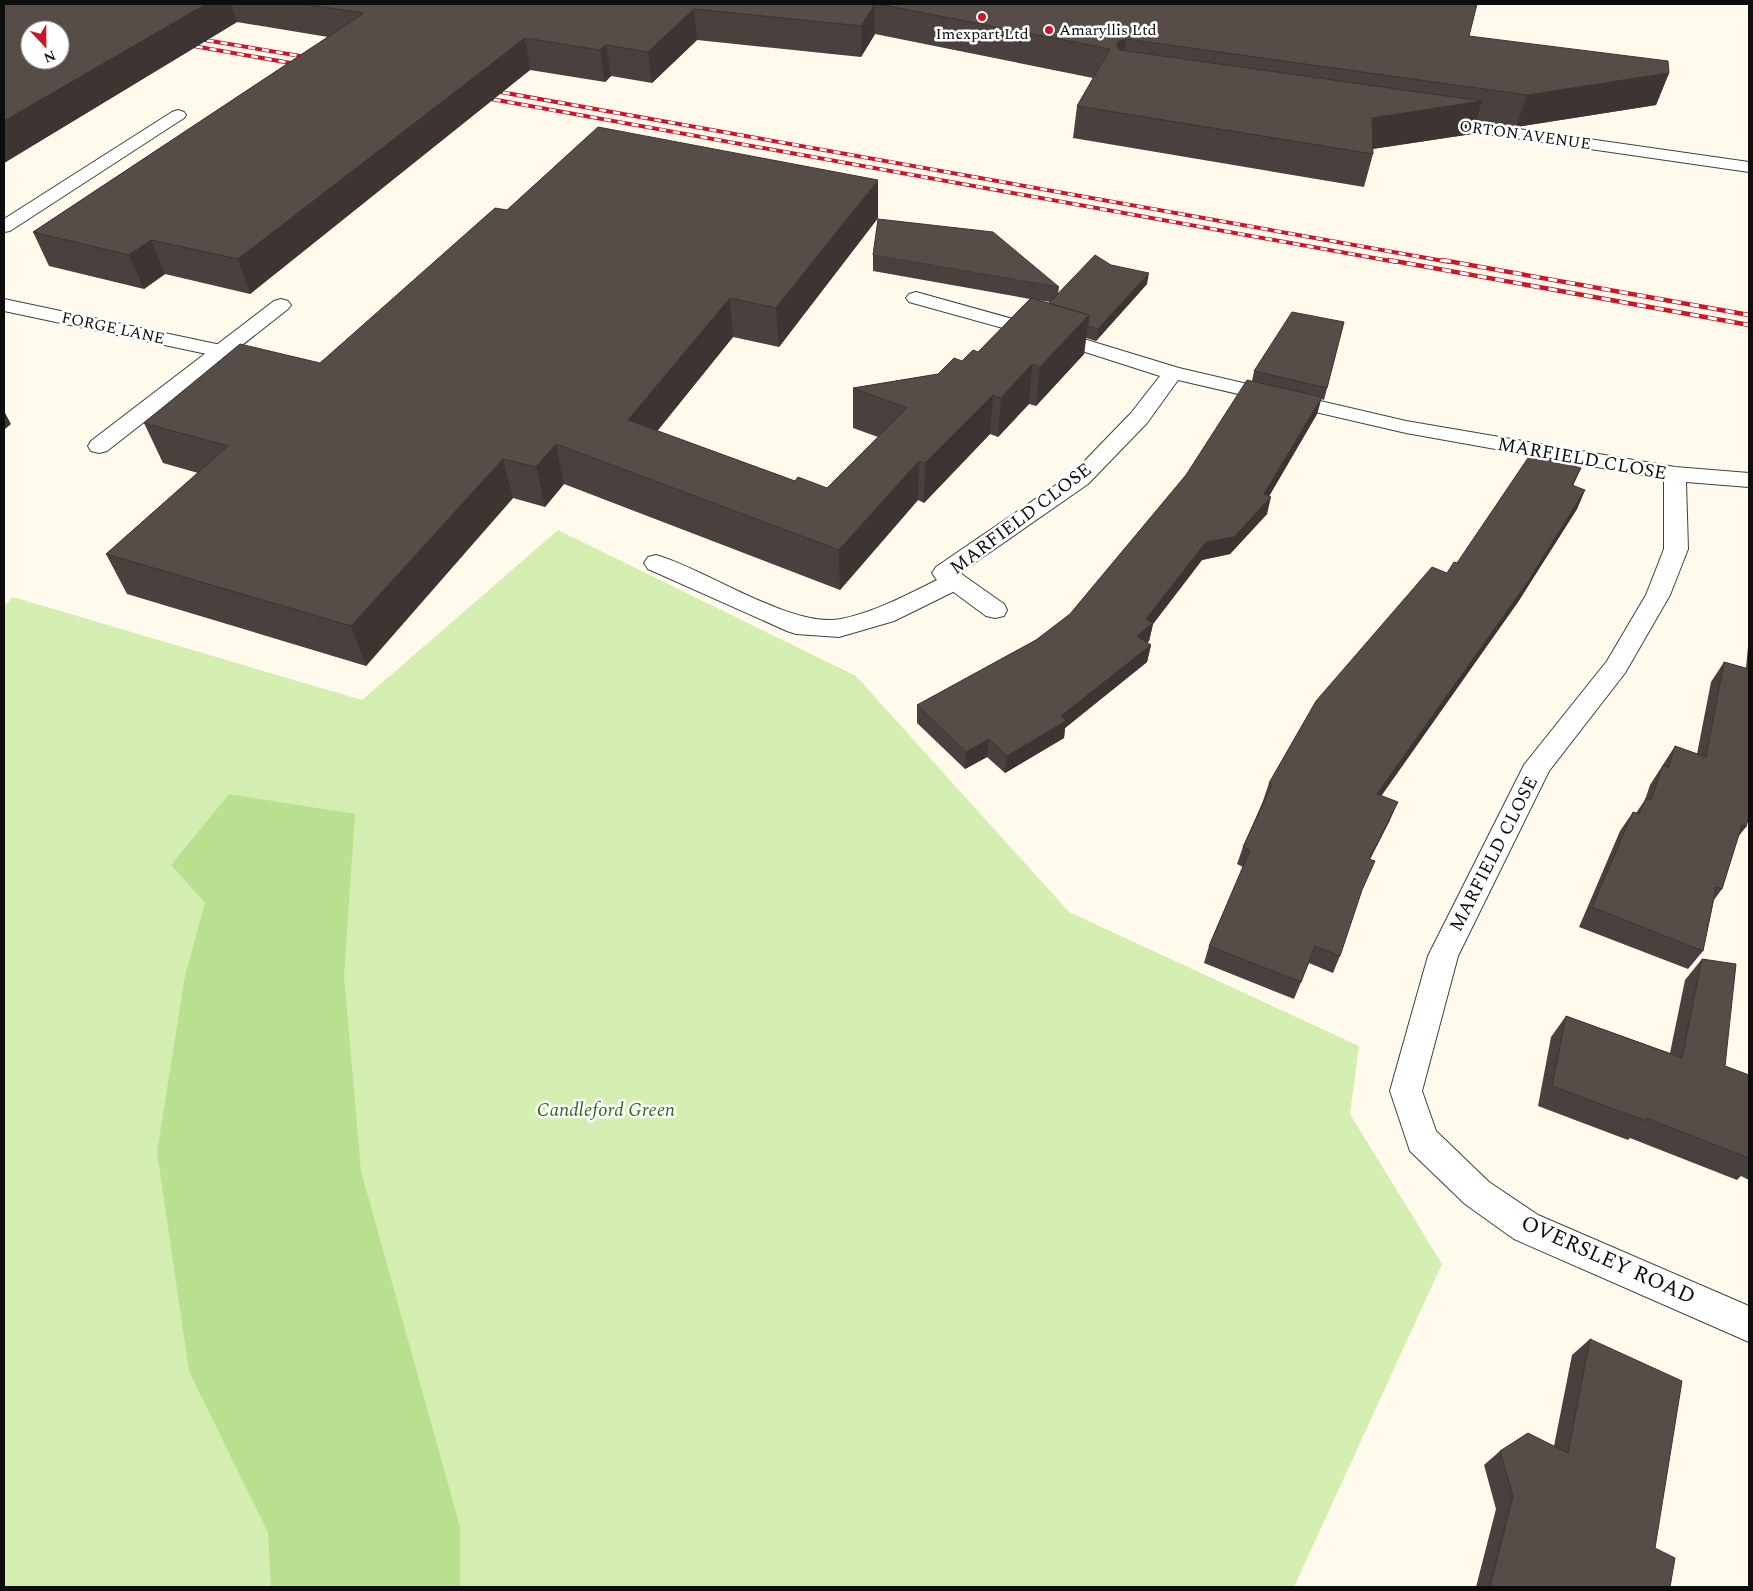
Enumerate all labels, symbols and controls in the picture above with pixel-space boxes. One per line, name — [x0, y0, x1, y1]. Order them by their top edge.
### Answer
marker: Imexpart Ltd — [976, 11, 988, 23]
place label: Amaryllis Ltd — [1059, 18, 1157, 42]
north arrow — [20, 20, 70, 70]
place label: Imexpart Ltd — [935, 22, 1029, 46]
marker: Amaryllis Ltd — [1043, 24, 1055, 36]
text: N — [40, 45, 59, 68]
street label: ORTON AVENUE — [1458, 114, 1592, 156]
street label: FORGE LANE — [59, 305, 167, 351]
street label: MARFIELD CLOSE — [1495, 430, 1669, 488]
street label: MARFIELD CLOSE — [944, 456, 1098, 582]
street label: MARFIELD CLOSE — [1442, 771, 1546, 937]
park label: Candleford Green — [537, 1096, 675, 1125]
street label: OVERSLEY ROAD — [1515, 1207, 1701, 1313]

